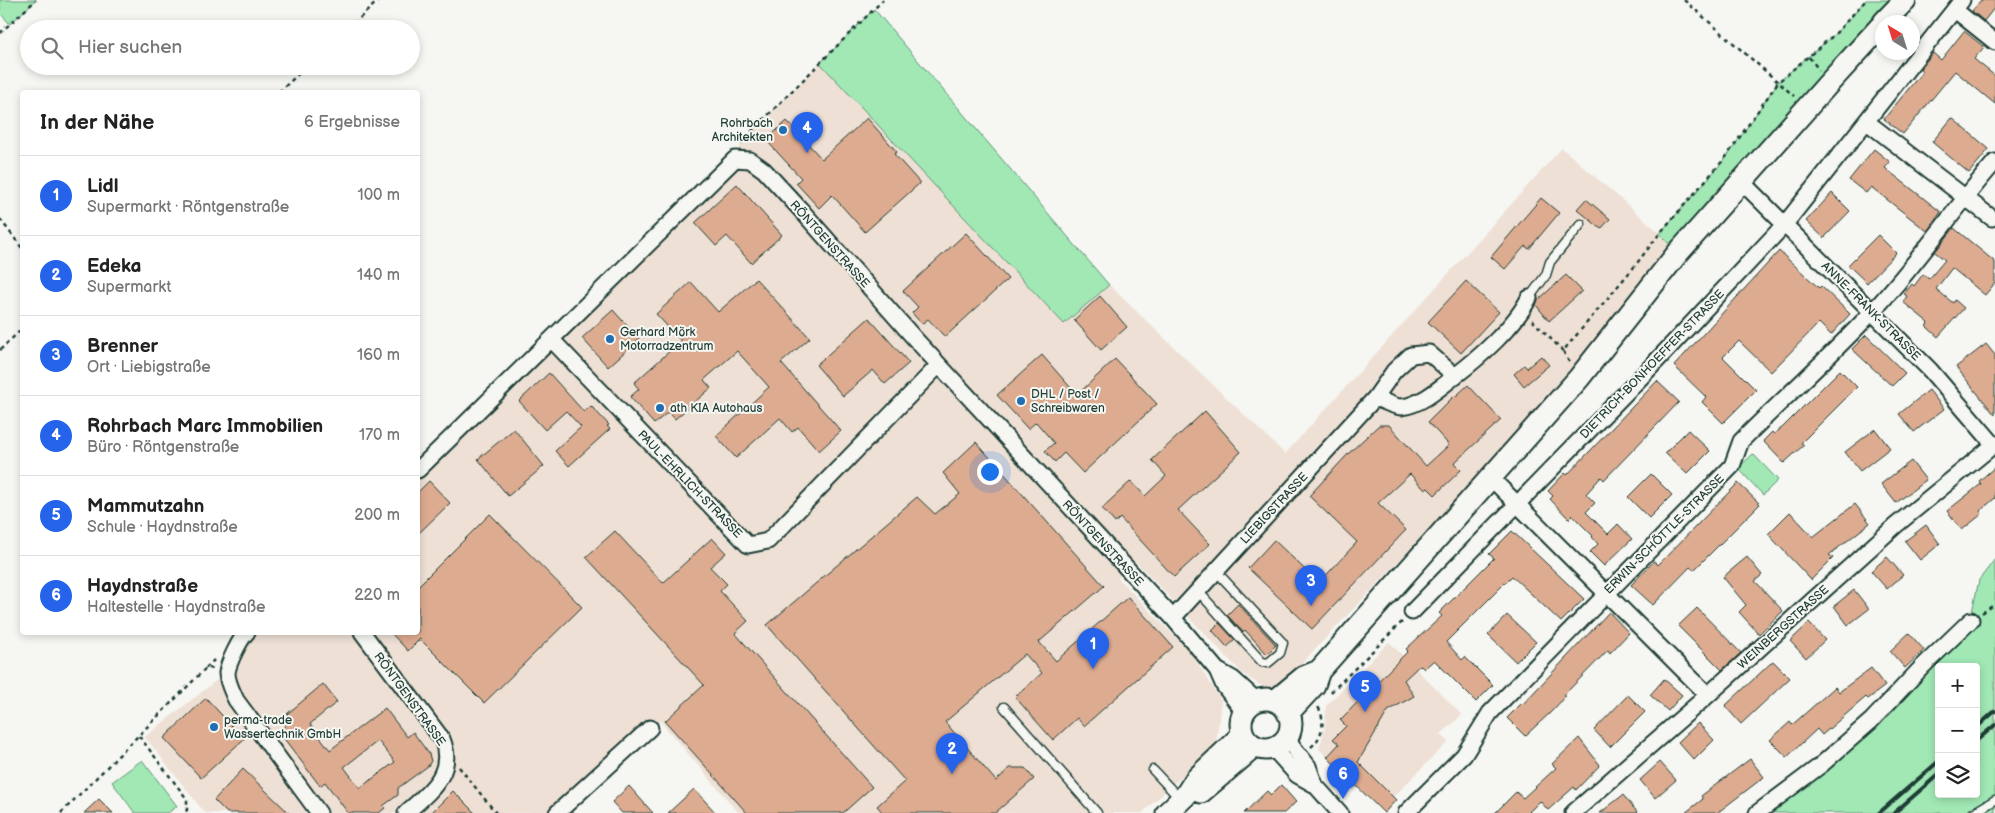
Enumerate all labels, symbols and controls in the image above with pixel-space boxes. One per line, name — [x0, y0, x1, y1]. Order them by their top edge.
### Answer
north arrow — [1875, 15, 1920, 60]
search box — [20, 20, 420, 75]
icon: search — [38, 34, 66, 62]
text: Hier suchen — [78, 36, 182, 59]
text: In der Nähe — [40, 110, 154, 135]
pin: 4 — [791, 112, 823, 153]
text: 6 Ergebnisse — [304, 113, 400, 132]
place label: Rohrbach Architekten — [712, 116, 773, 145]
marker: Rohrbach Architekten — [777, 124, 789, 136]
text: Lidl — [87, 175, 118, 198]
text: 1 — [53, 186, 59, 205]
text: 100 m — [357, 186, 400, 205]
street label: RÖNTGENSTRASSE — [787, 197, 873, 291]
text: Supermarkt · Röntgenstraße — [87, 198, 289, 217]
text: Edeka — [87, 255, 142, 278]
street label: ANNE-FRANK-STRASSE — [1818, 259, 1923, 364]
text: 2 — [51, 266, 61, 285]
text: 140 m — [357, 266, 400, 285]
text: Supermarkt — [87, 278, 171, 297]
street label: DIETRICH-BONHOEFFER-STRASSE — [1577, 287, 1728, 442]
place label: Gerhard Mörk Motorradzentrum — [620, 325, 713, 354]
marker: Gerhard Mörk Motorradzentrum — [604, 333, 616, 345]
text: Brenner — [87, 335, 158, 358]
text: 3 — [51, 346, 61, 365]
text: 160 m — [357, 346, 400, 365]
text: Ort · Liebigstraße — [87, 358, 211, 377]
place label: DHL / Post / Schreibwaren — [1031, 387, 1105, 416]
marker: DHL / Post / Schreibwaren — [1015, 395, 1027, 407]
place label: ath KIA Autohaus — [670, 401, 763, 416]
marker: ath KIA Autohaus — [654, 402, 666, 414]
text: Rohrbach Marc Immobilien — [87, 415, 323, 438]
text: 4 — [51, 426, 61, 445]
text: 170 m — [359, 426, 400, 445]
street label: PAUL-EHRLICH-STRASSE — [634, 427, 745, 541]
text: Büro · Röntgenstraße — [87, 438, 239, 457]
your location — [977, 459, 1003, 485]
street label: LIEBIGSTRASSE — [1237, 470, 1311, 547]
street label: ERWIN-SCHÖTTLE-STRASSE — [1601, 471, 1727, 597]
text: Mammutzahn — [87, 495, 204, 518]
street label: RÖNTGENSTRASSE — [1059, 497, 1147, 590]
text: 5 — [51, 506, 61, 525]
text: 200 m — [354, 506, 400, 525]
text: Schule · Haydnstraße — [87, 518, 238, 537]
pin: 3 — [1295, 565, 1327, 606]
text: Haydnstraße — [87, 575, 198, 598]
street label: WEINBERGSTRASSE — [1735, 582, 1832, 672]
text: 6 — [51, 586, 61, 605]
text: 220 m — [354, 586, 400, 605]
text: Haltestelle · Haydnstraße — [87, 598, 266, 617]
pin: 1 — [1077, 628, 1109, 669]
street label: RÖNTGENSTRASSE — [371, 649, 449, 749]
map controls — [1935, 663, 1980, 798]
button: + — [1935, 663, 1980, 708]
pin: 5 — [1349, 671, 1381, 712]
button: − — [1935, 708, 1980, 753]
place label: perma-trade Wassertechnik GmbH — [224, 713, 341, 742]
marker: perma-trade Wassertechnik GmbH — [208, 721, 220, 733]
pin: 2 — [936, 733, 968, 774]
button: layers — [1935, 753, 1980, 798]
pin: 6 — [1327, 758, 1359, 799]

